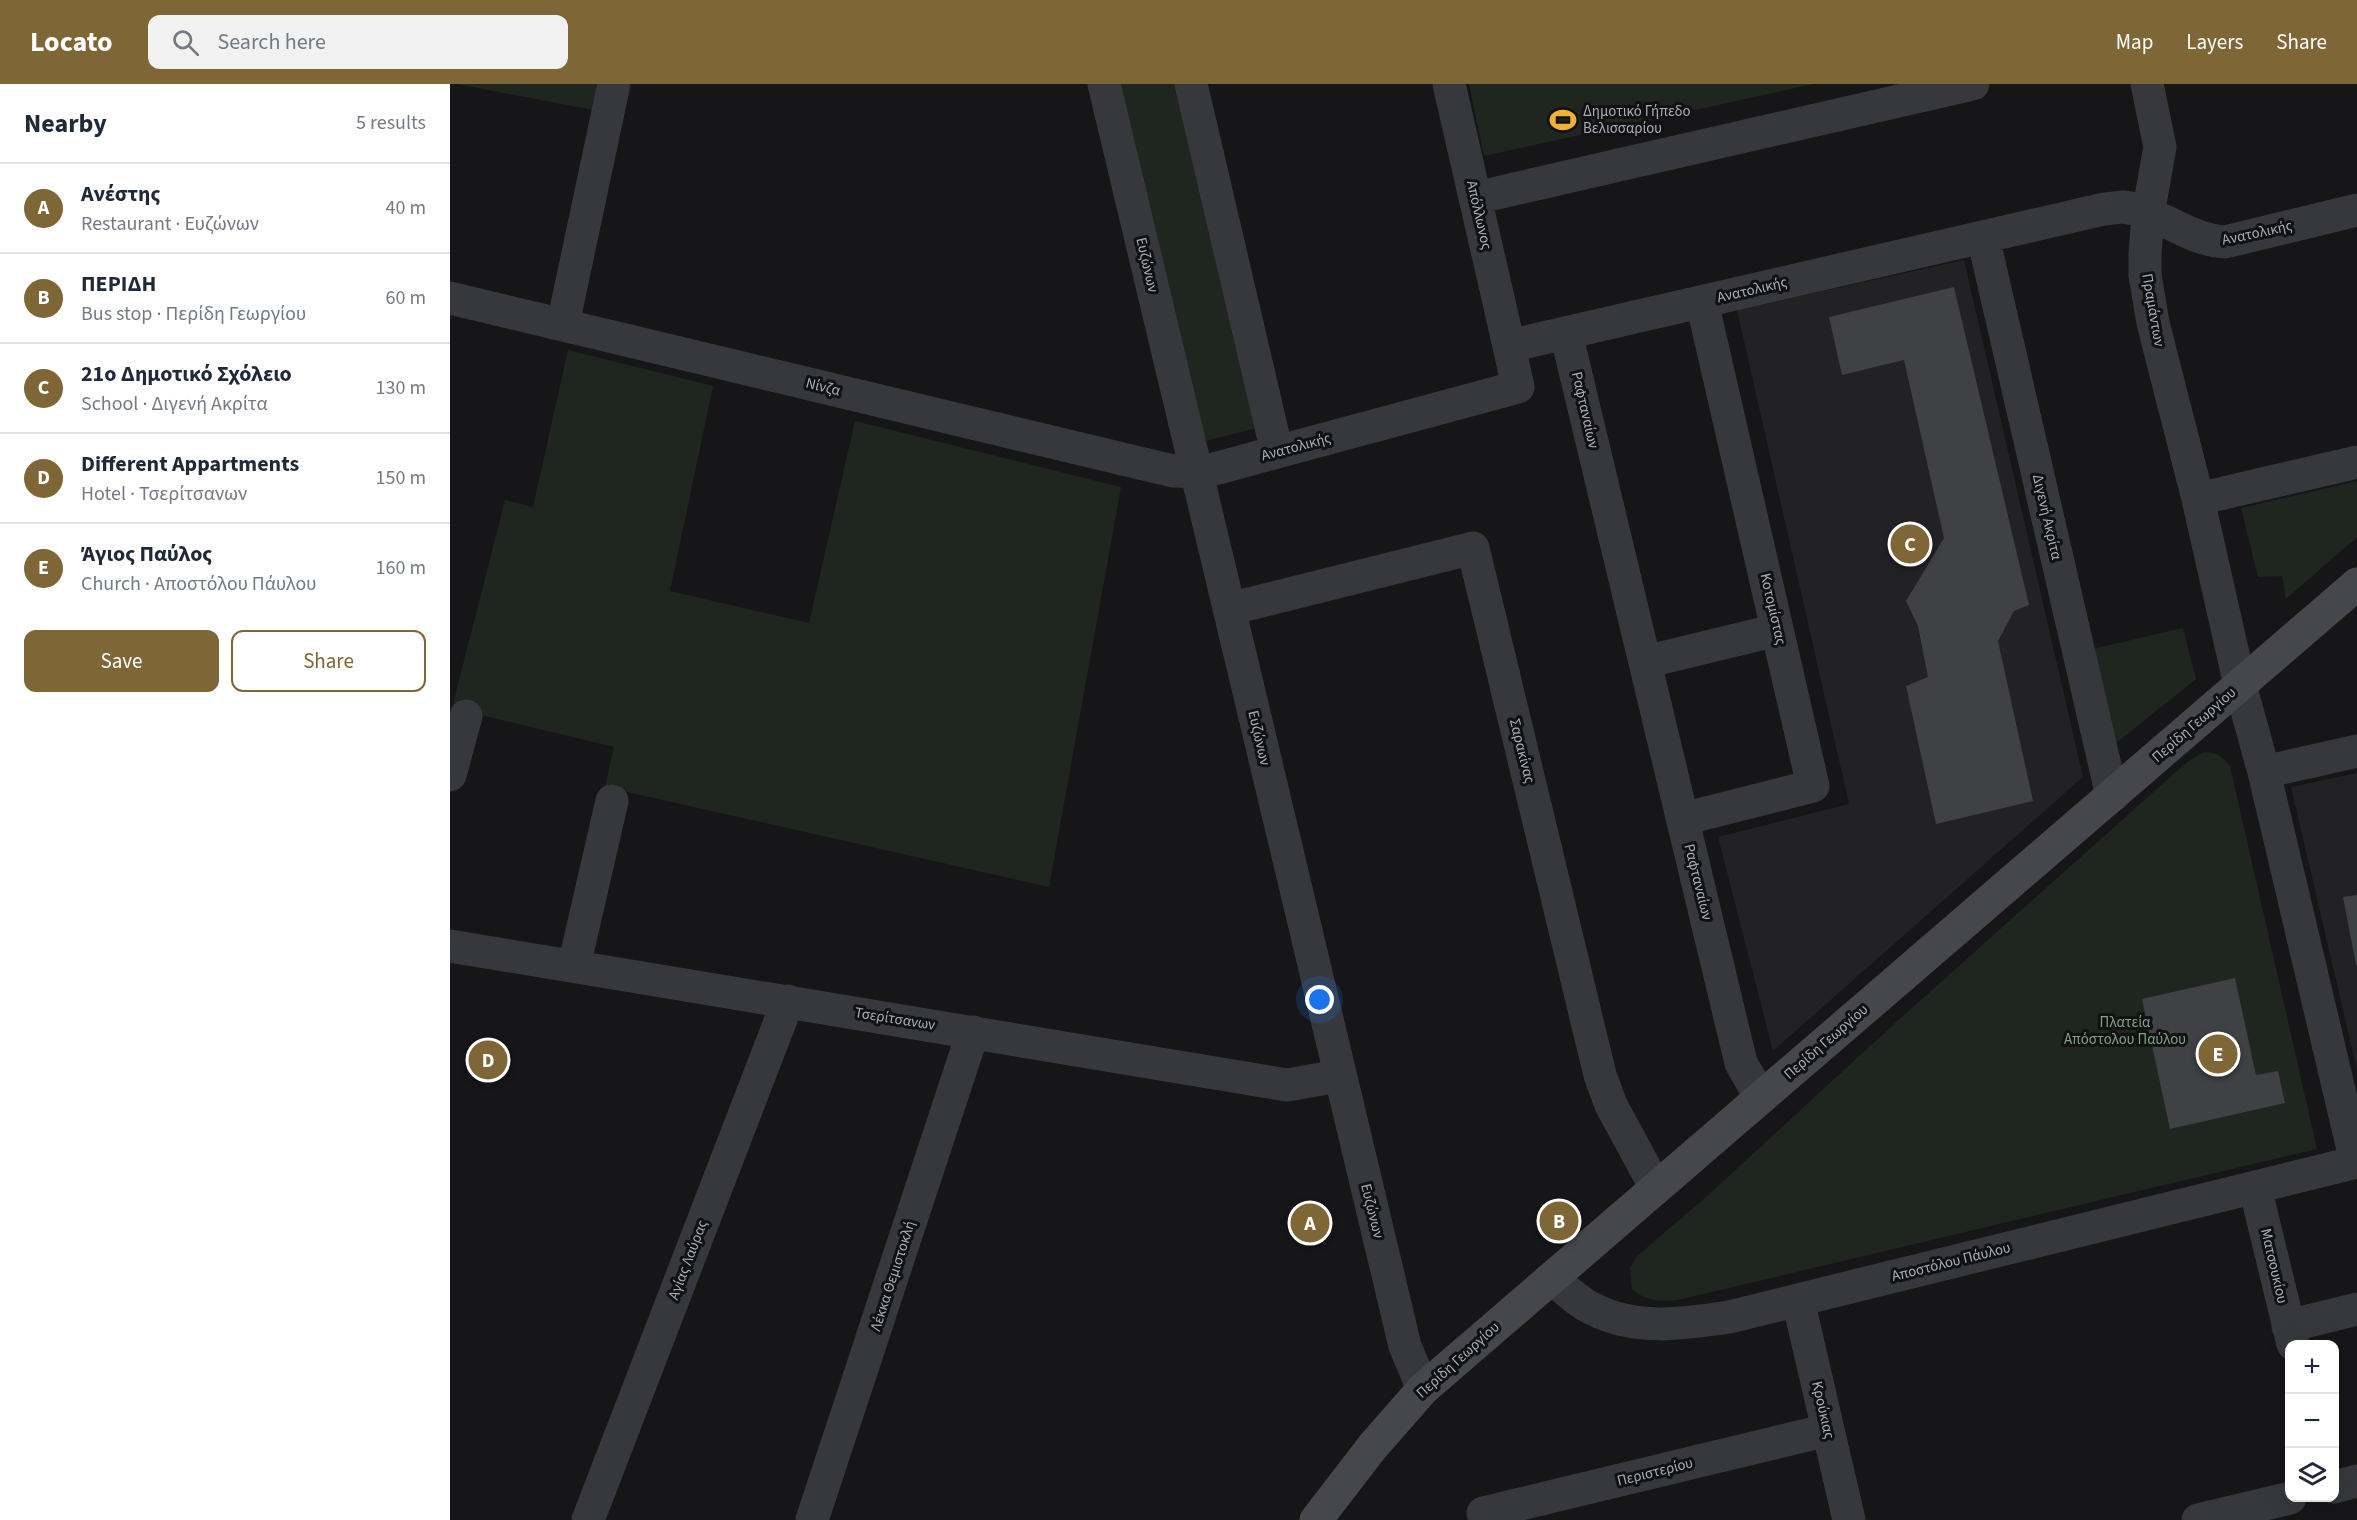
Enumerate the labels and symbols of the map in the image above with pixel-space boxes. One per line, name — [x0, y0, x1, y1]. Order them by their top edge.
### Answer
place label: Δημοτικό Γήπεδο Βελισσαρίου — [1583, 101, 1691, 139]
sports icon: Δημοτικό Γήπεδο Βελισσαρίου — [1548, 105, 1578, 135]
street label: Απόλλωνος — [1461, 178, 1497, 252]
street label: Ανατολικής — [2220, 215, 2295, 251]
street label: Ευζώνων — [1130, 235, 1164, 295]
street label: Ανατολικής — [1715, 272, 1790, 308]
street label: Πραμάντων — [2136, 272, 2170, 348]
street label: Ραφταναίων — [1566, 370, 1604, 450]
street label: Νίνζα — [804, 373, 843, 402]
street label: Ανατολικής — [1259, 428, 1334, 466]
street label: Διγενή Ακρίτα — [2027, 472, 2067, 562]
pin: C — [1890, 522, 1930, 566]
street label: Κοτομίστας — [1755, 571, 1792, 647]
street label: Περίδη Γεωργίου — [2147, 682, 2241, 768]
street label: Ευζώνων — [1242, 708, 1276, 768]
street label: Σαρακίνας — [1504, 716, 1540, 786]
street label: Ραφταναίων — [1678, 842, 1718, 922]
your location — [1305, 985, 1334, 1014]
street label: Περίδη Γεωργίου — [1779, 999, 1873, 1085]
street label: Τσερίτσανων — [853, 1002, 937, 1036]
park label: Πλατεία Απόστολου Παύλου — [2064, 1012, 2186, 1050]
pin: E — [2198, 1032, 2238, 1076]
pin: D — [468, 1038, 507, 1082]
street label: Ευζώνων — [1355, 1181, 1389, 1241]
pin: B — [1540, 1198, 1578, 1244]
pin: A — [1290, 1200, 1330, 1246]
street label: Αγίας Λαύρας — [663, 1217, 713, 1303]
street label: Λέκκα Θεμιστοκλή — [865, 1218, 921, 1334]
street label: Ματσουκίου — [2255, 1226, 2293, 1306]
street label: Αποστόλου Πάυλου — [1889, 1237, 2013, 1287]
street label: Περίδη Γεωργίου — [1412, 1317, 1504, 1403]
street label: Κρούκιας — [1806, 1379, 1840, 1441]
street label: Περιστερίου — [1615, 1452, 1695, 1492]

